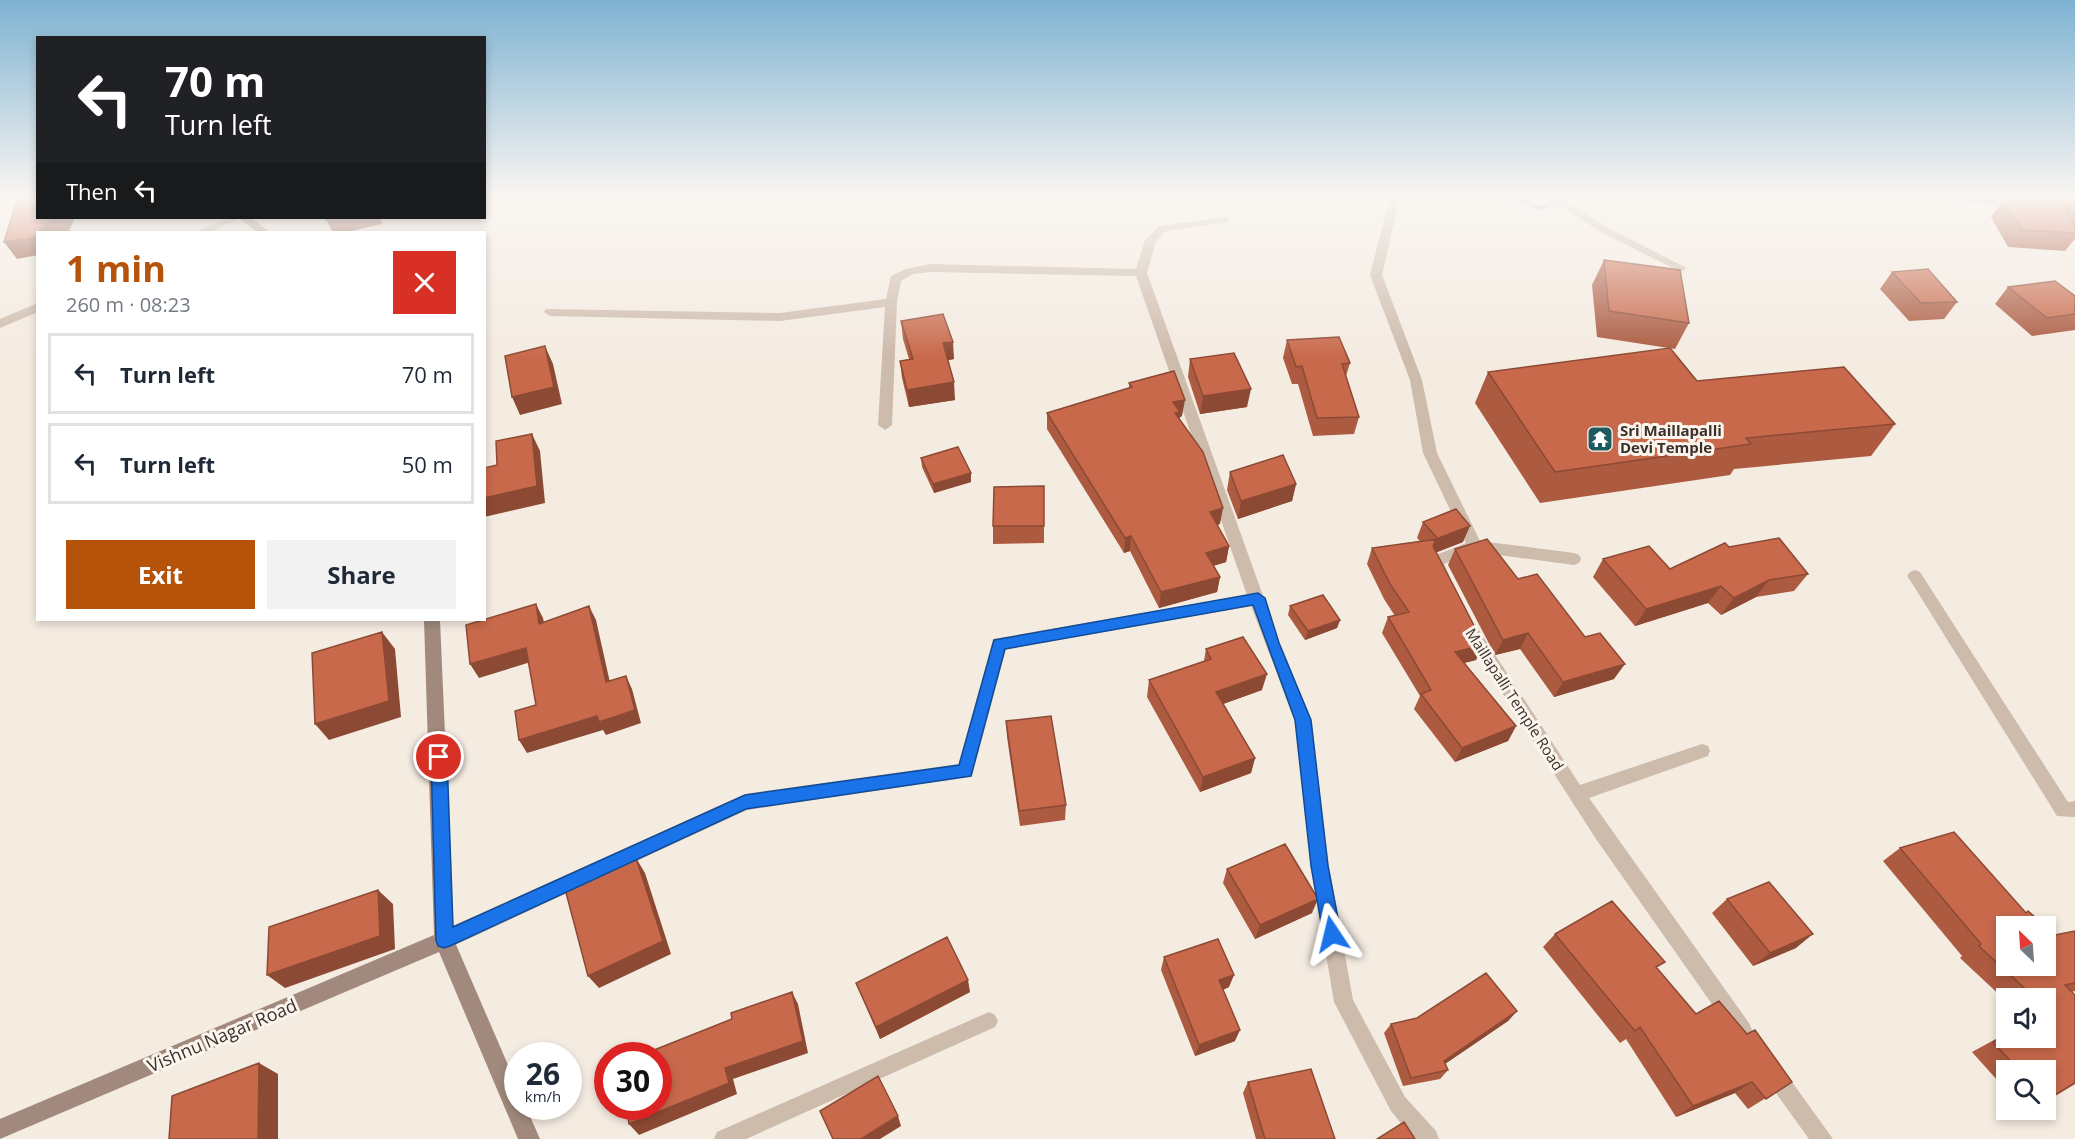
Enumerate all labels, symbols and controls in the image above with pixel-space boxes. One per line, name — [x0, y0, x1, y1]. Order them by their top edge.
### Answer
text: 70 m — [165, 52, 265, 109]
icon: left — [66, 60, 144, 138]
text: Turn left — [165, 106, 272, 143]
icon: left — [129, 174, 162, 207]
text: Then — [66, 176, 117, 206]
text: 1 min — [66, 244, 166, 293]
button: close — [393, 251, 456, 314]
text: 260 m · 08:23 — [66, 291, 191, 318]
icon: left — [69, 357, 102, 390]
text: Turn left — [120, 359, 215, 389]
text: 70 m — [402, 359, 453, 389]
place label: Sri Maillapalli Devi Temple — [1620, 420, 1722, 457]
temple icon: Sri Maillapalli Devi Temple — [1585, 424, 1615, 454]
icon: left — [69, 447, 102, 480]
text: Turn left — [120, 449, 215, 479]
text: 50 m — [402, 449, 453, 479]
button: Exit — [66, 540, 255, 609]
button: Share — [267, 540, 456, 609]
street label: Maillapalli Temple Road — [1461, 624, 1569, 774]
pin — [413, 731, 464, 782]
icon: arrive — [422, 740, 455, 773]
position arrow — [1300, 902, 1364, 966]
north arrow — [1996, 916, 2056, 976]
map controls — [1996, 916, 2056, 1120]
button: sound — [1996, 988, 2056, 1048]
street label: Vishnu Nagar Road — [144, 993, 300, 1077]
speed limit sign: 30 — [594, 1042, 672, 1120]
text: 26 — [526, 1053, 560, 1094]
button: search — [1996, 1060, 2056, 1120]
text: km/h — [525, 1086, 561, 1106]

